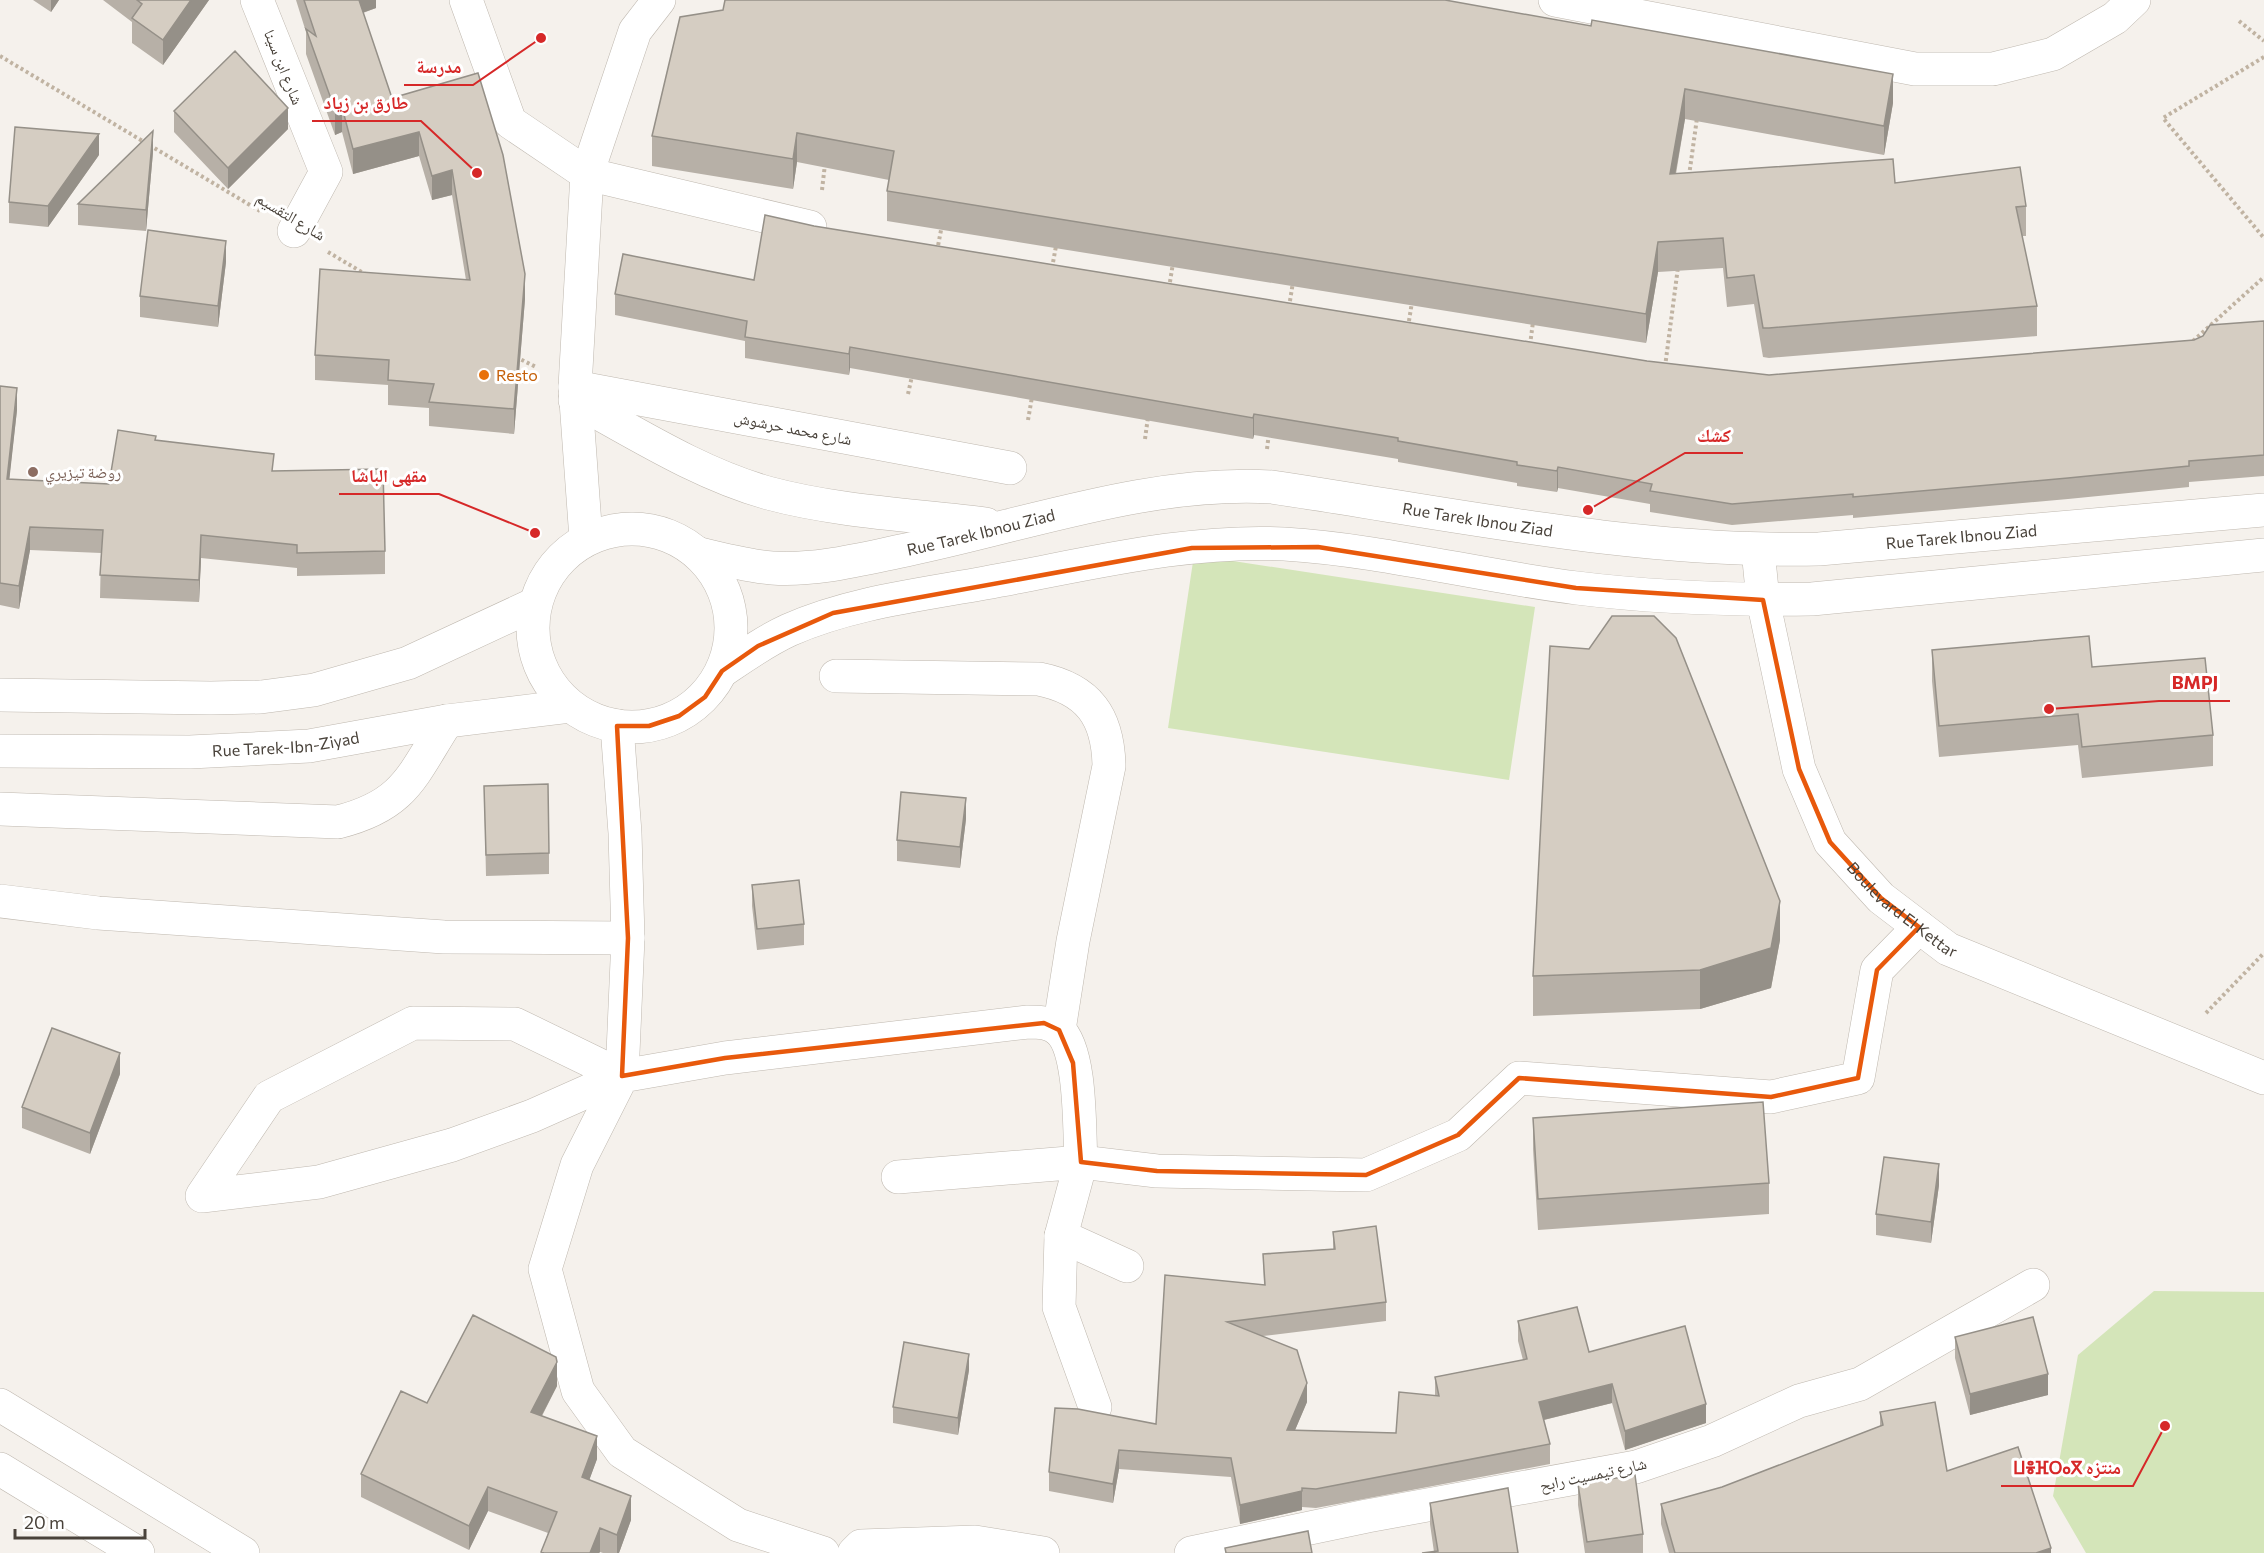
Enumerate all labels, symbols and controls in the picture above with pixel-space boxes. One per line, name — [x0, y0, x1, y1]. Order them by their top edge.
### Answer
street label: شارع ابن سينا — [259, 27, 308, 108]
callout: مدرسة — [404, 49, 473, 85]
text: مدرسة — [416, 55, 462, 77]
callout: طارق بن زياد — [312, 85, 421, 121]
text: طارق بن زياد — [324, 91, 408, 114]
street label: شارع التقسيم — [252, 187, 329, 245]
place label: Resto — [496, 365, 538, 384]
marker: Resto — [477, 368, 491, 382]
street label: شارع محمد حرشوش — [732, 407, 854, 450]
callout: كشك — [1685, 417, 1743, 453]
text: كشك — [1697, 424, 1731, 446]
callout: مقهى الباشا — [339, 458, 439, 494]
place label: روضة تيزيري — [45, 462, 121, 485]
text: مقهى الباشا — [351, 464, 427, 487]
marker: روضة تيزيري — [26, 465, 40, 479]
street label: Rue Tarek Ibnou Ziad — [1401, 498, 1554, 540]
street label: Rue Tarek Ibnou Ziad — [905, 505, 1057, 559]
street label: Rue Tarek Ibnou Ziad — [1885, 520, 2038, 552]
callout: BMPJ — [2159, 665, 2230, 701]
text: BMPJ — [2172, 671, 2218, 693]
street label: Rue Tarek-Ibn-Ziyad — [212, 727, 361, 760]
street label: Boulevard El Kettar — [1844, 858, 1961, 961]
callout: ⵡⴻⴼⵔⴰⴳ منتزه — [2001, 1450, 2133, 1486]
street label: شارع تيمسيت رابح — [1538, 1453, 1649, 1496]
text: ⵡⴻⴼⵔⴰⴳ منتزه — [2013, 1456, 2121, 1478]
scale bar — [15, 1502, 146, 1540]
text: 20 m — [24, 1511, 65, 1533]

